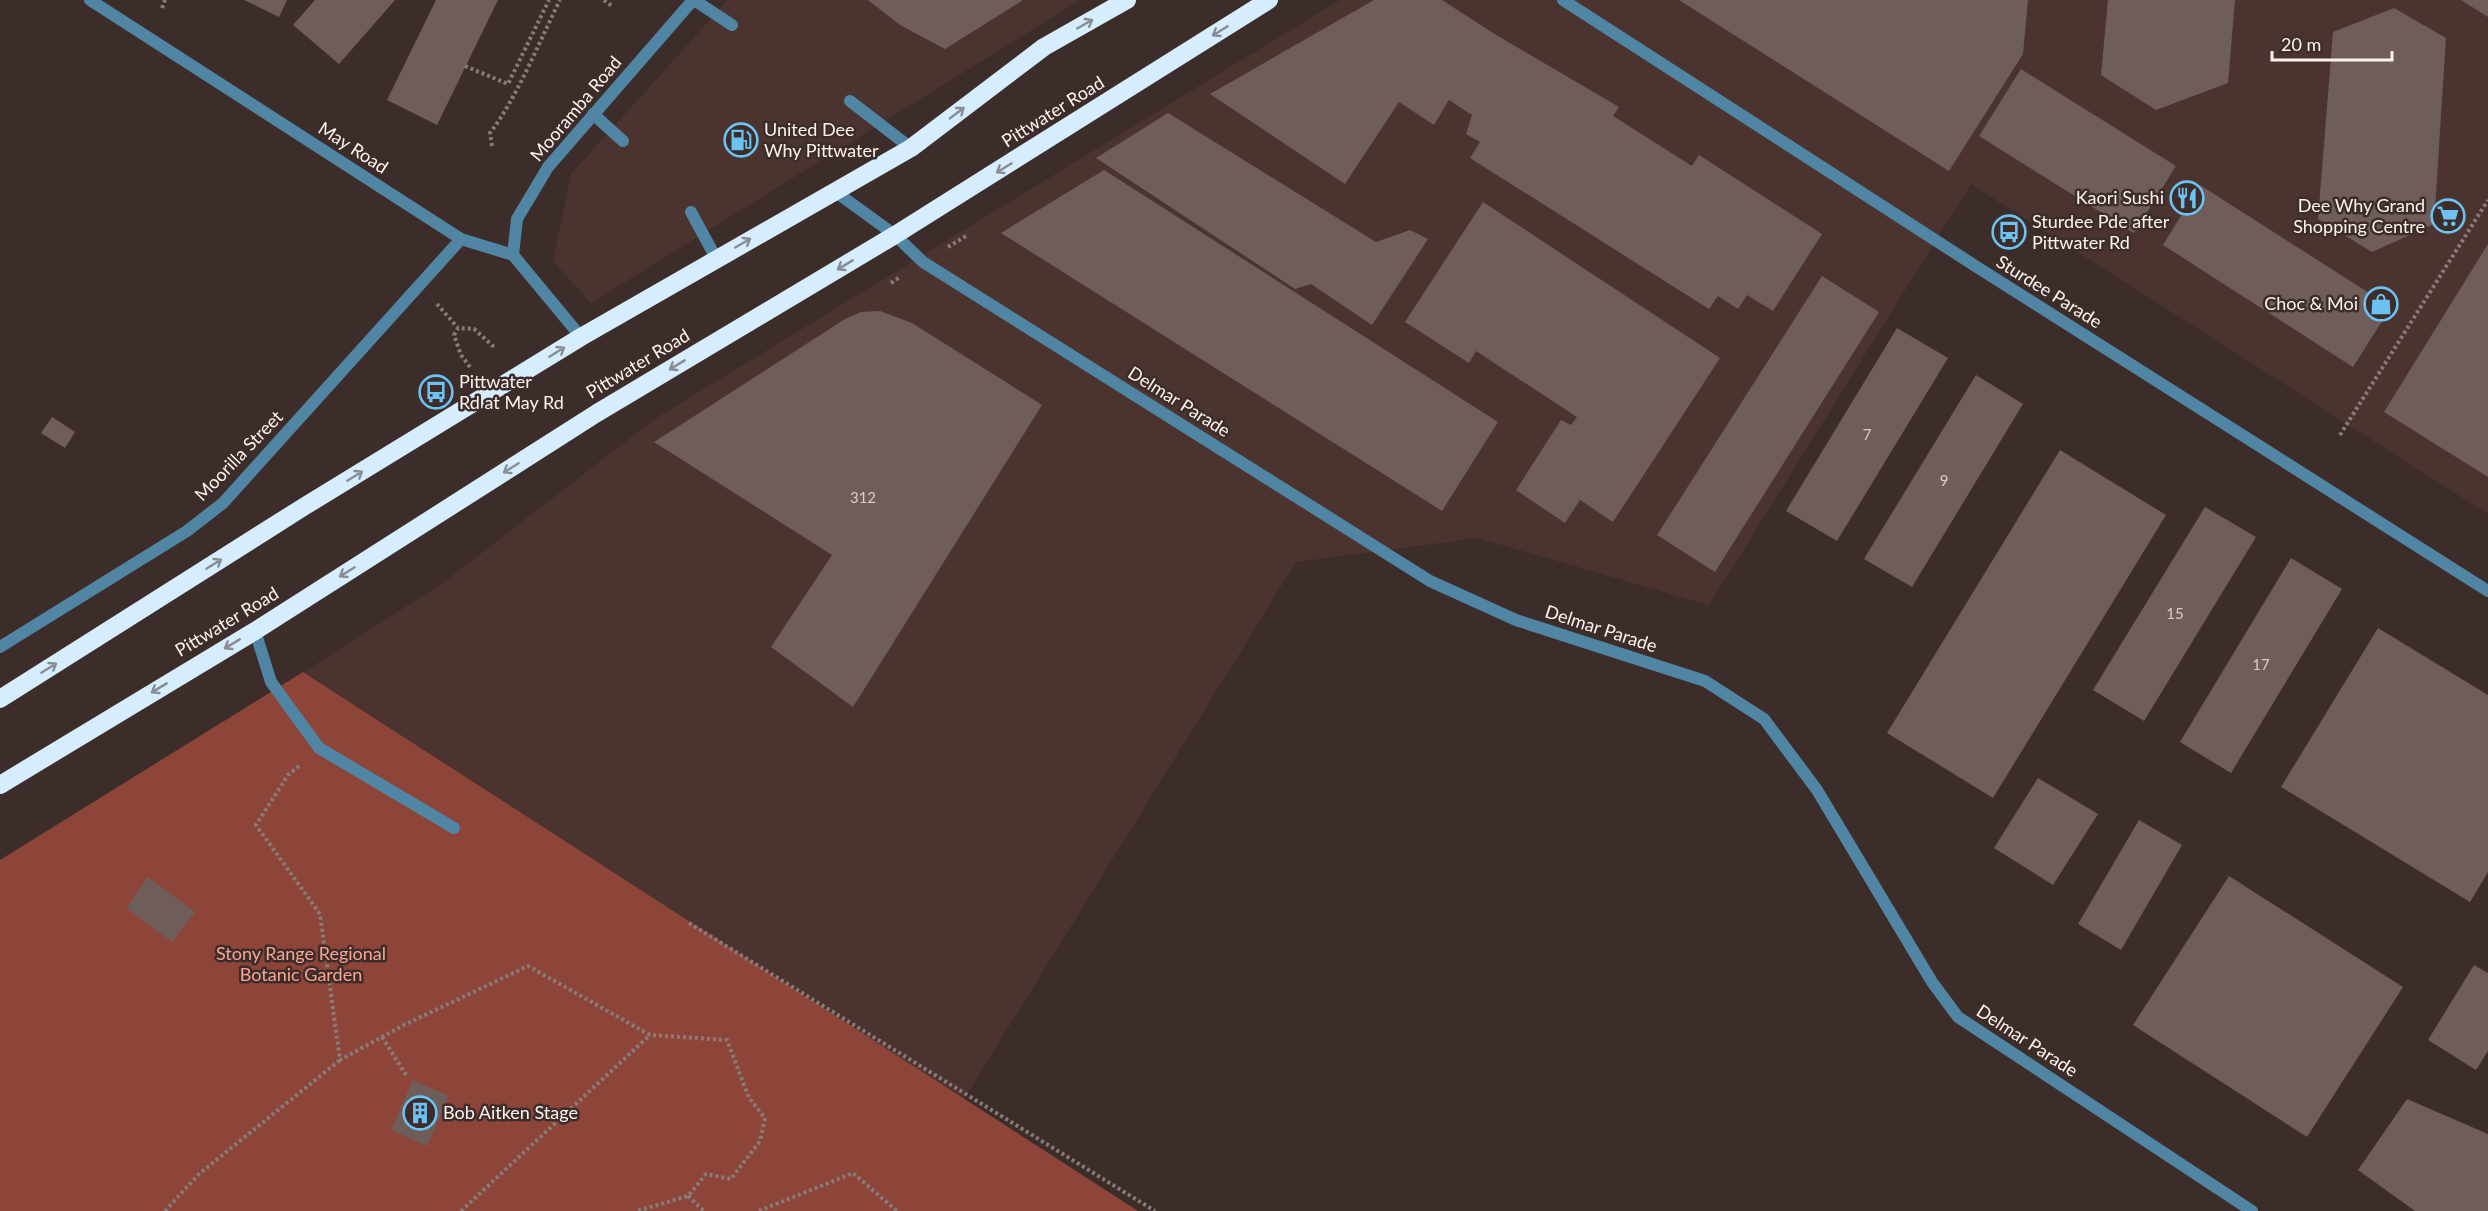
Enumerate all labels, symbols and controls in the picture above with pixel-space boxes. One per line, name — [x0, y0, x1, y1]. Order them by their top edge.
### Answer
one-way arrow — [1076, 18, 1093, 30]
scale bar — [2272, 24, 2392, 62]
one-way arrow — [1211, 25, 1228, 38]
text: 20 m — [2281, 33, 2321, 55]
street label: Mooramba Road — [525, 51, 626, 165]
street label: Pittwater Road — [997, 71, 1108, 151]
one-way arrow — [949, 107, 965, 119]
street label: May Road — [315, 117, 392, 178]
place label: United Dee Why Pittwater — [764, 118, 879, 161]
fuel station icon: United Dee Why Pittwater — [723, 122, 759, 158]
one-way arrow — [996, 162, 1013, 174]
restaurant icon: Kaori Sushi — [2169, 180, 2205, 216]
place label: Kaori Sushi — [2076, 186, 2164, 208]
place label: Dee Why Grand Shopping Centre — [2293, 194, 2425, 237]
supermarket icon: Dee Why Grand Shopping Centre — [2430, 198, 2466, 234]
place label: Sturdee Pde after Pittwater Rd — [2032, 210, 2170, 253]
bus stop icon: Sturdee Pde after Pittwater Rd — [1991, 214, 2027, 250]
one-way arrow — [734, 236, 751, 248]
street label: Sturdee Parade — [1993, 250, 2106, 332]
one-way arrow — [837, 260, 854, 272]
shop icon: Choc & Moi — [2363, 286, 2399, 322]
place label: Choc & Moi — [2264, 292, 2358, 314]
street label: Pittwater Road — [582, 324, 693, 403]
one-way arrow — [548, 345, 565, 357]
one-way arrow — [669, 360, 686, 372]
street label: Delmar Parade — [1124, 361, 1235, 441]
place label: Pittwater Rd at May Rd — [459, 370, 564, 413]
bus stop icon: Pittwater Rd at May Rd — [418, 374, 454, 410]
street label: Moorilla Street — [190, 405, 287, 505]
house number: 7 — [1863, 425, 1872, 443]
one-way arrow — [503, 462, 520, 474]
one-way arrow — [346, 469, 363, 481]
house number: 9 — [1940, 471, 1948, 489]
house number: 312 — [850, 488, 876, 506]
one-way arrow — [205, 557, 222, 569]
one-way arrow — [338, 566, 355, 579]
street label: Pittwater Road — [171, 582, 282, 661]
street label: Delmar Parade — [1543, 600, 1660, 656]
house number: 15 — [2166, 604, 2184, 622]
one-way arrow — [224, 639, 241, 651]
house number: 17 — [2252, 655, 2270, 673]
one-way arrow — [41, 662, 57, 674]
one-way arrow — [151, 682, 168, 694]
park label: Stony Range Regional Botanic Garden — [216, 942, 386, 985]
street label: Delmar Parade — [1973, 999, 2082, 1081]
building icon: Bob Aitken Stage — [402, 1095, 438, 1131]
place label: Bob Aitken Stage — [443, 1101, 578, 1123]

